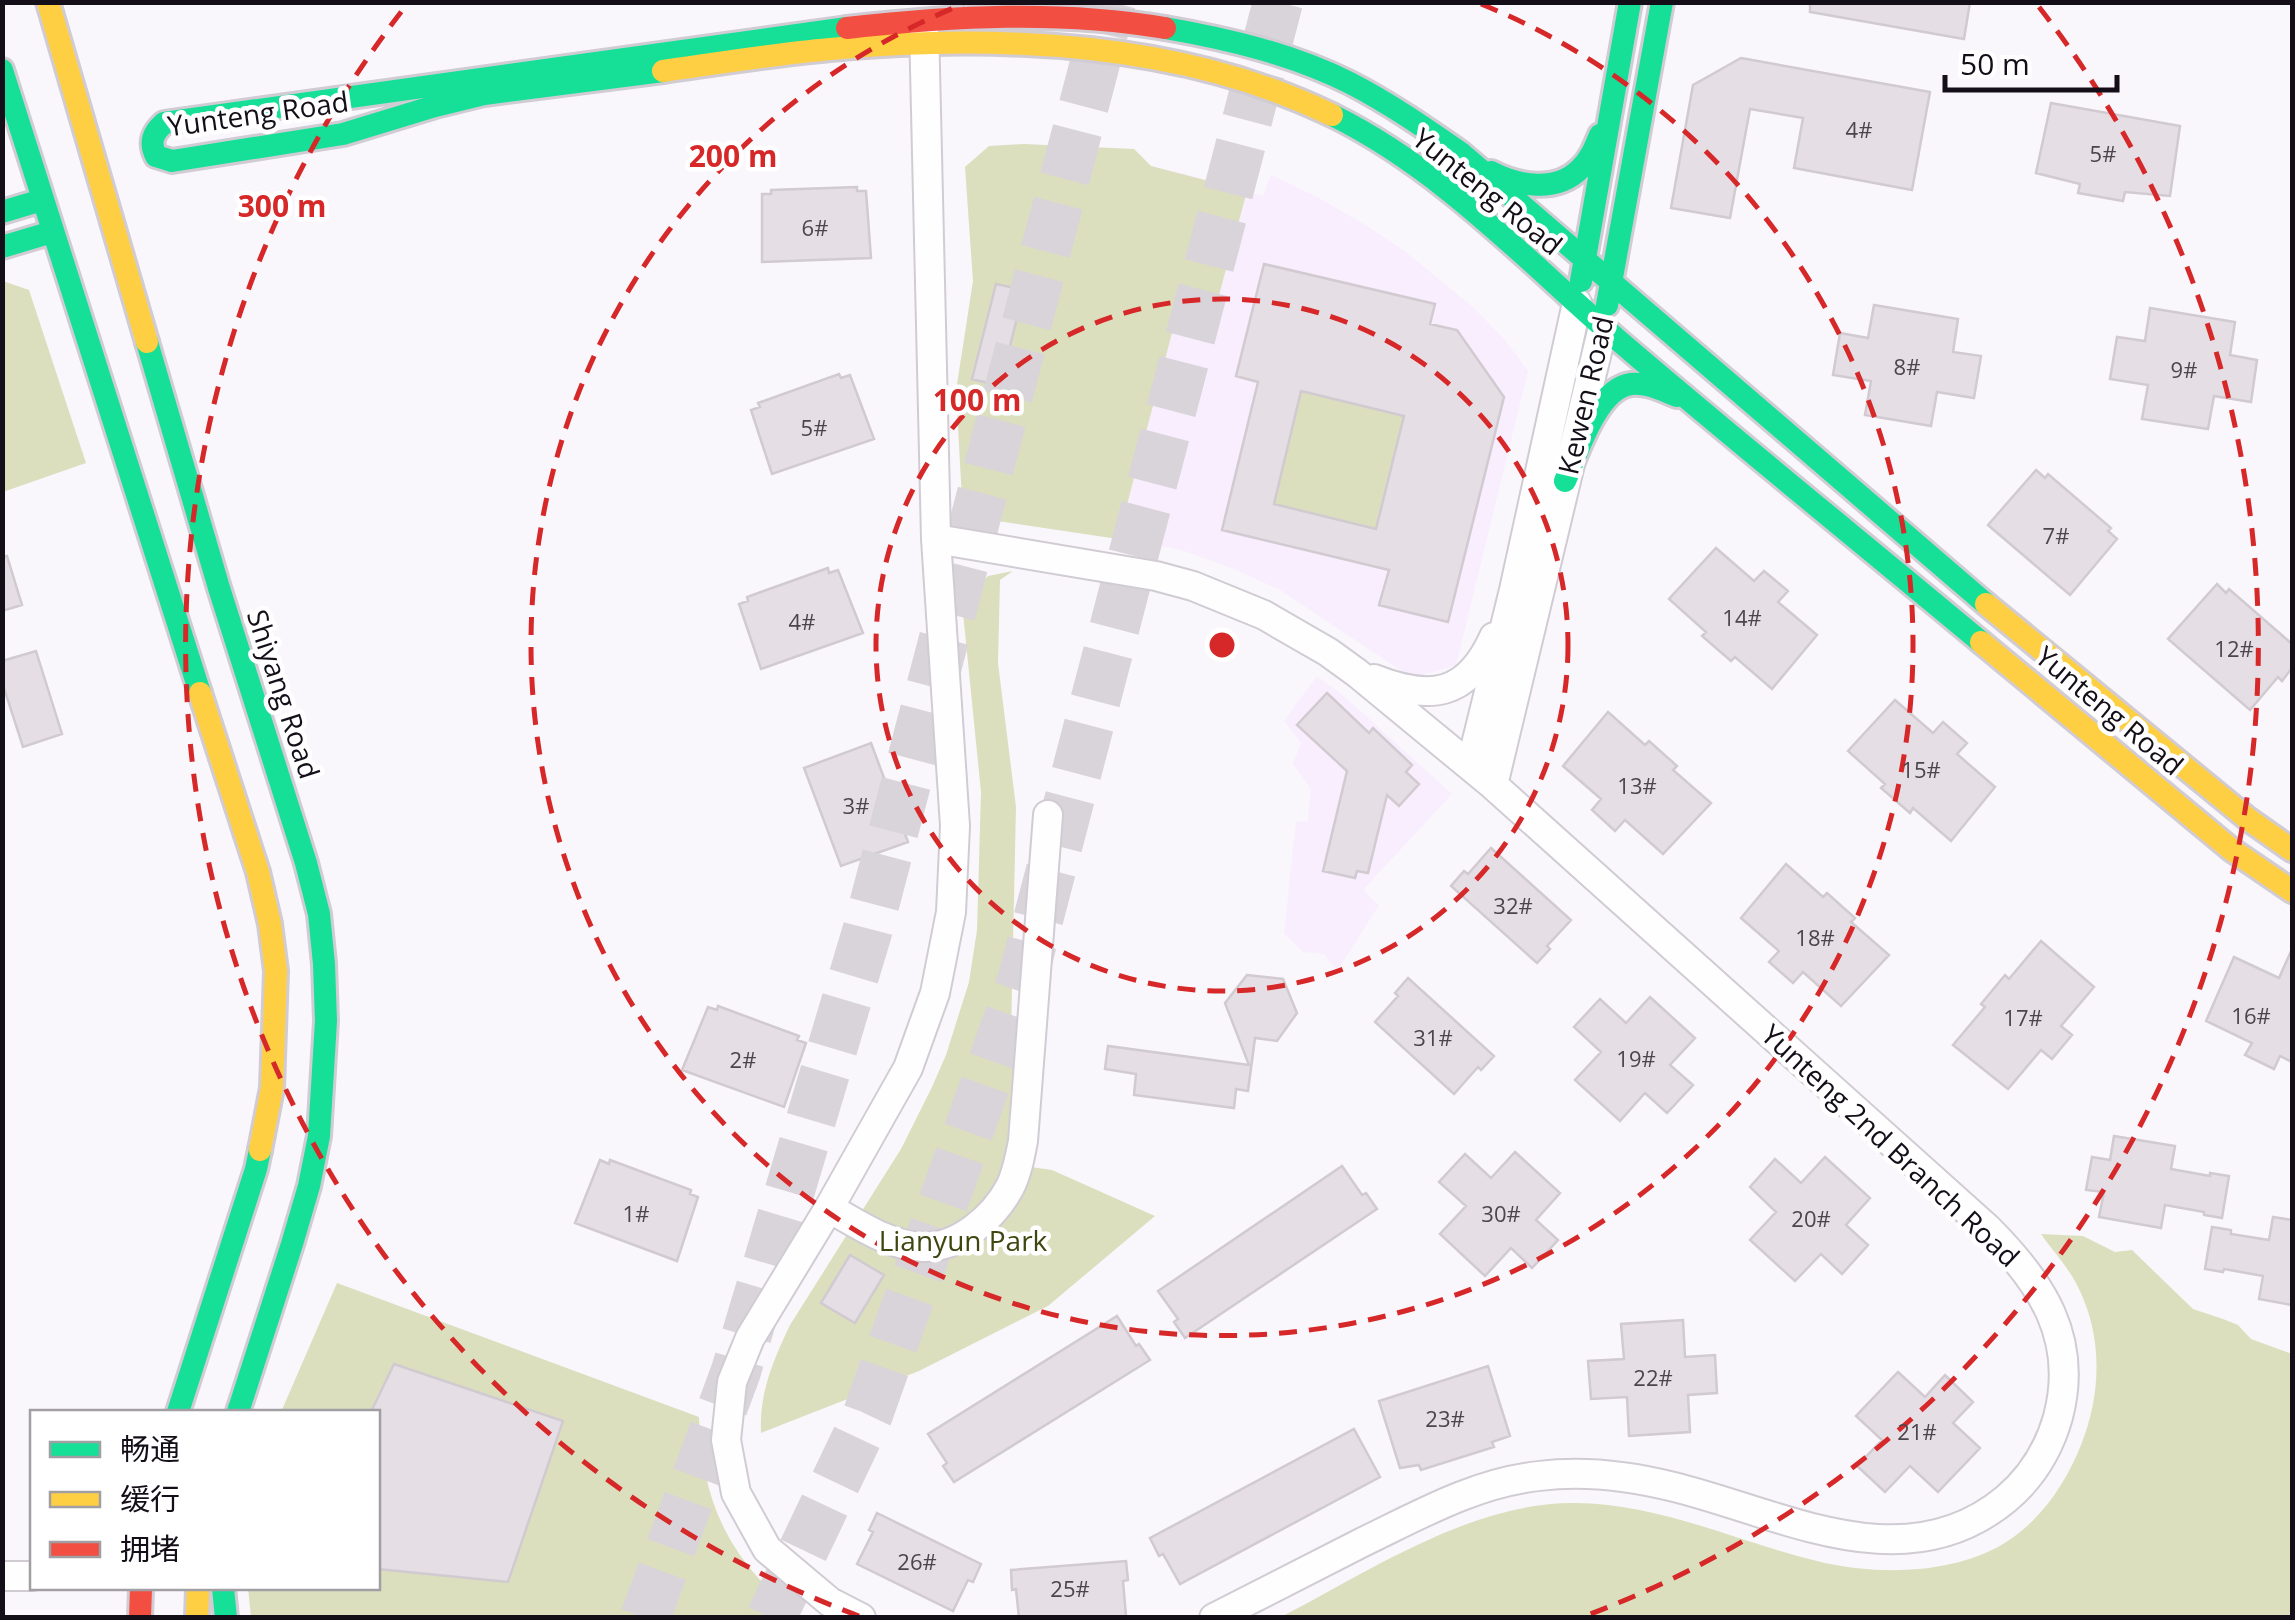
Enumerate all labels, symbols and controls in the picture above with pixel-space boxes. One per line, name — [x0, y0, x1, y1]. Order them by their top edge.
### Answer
scale bar — [1945, 30, 2118, 92]
text: 50 m — [1960, 43, 2030, 84]
street label: Yunteng Road — [165, 82, 351, 144]
house number: 4# — [1846, 114, 1872, 144]
street label: Yunteng Road — [1405, 119, 1571, 263]
text: 200 m — [689, 135, 777, 176]
house number: 5# — [2090, 138, 2116, 168]
text: 300 m — [238, 185, 326, 226]
house number: 6# — [802, 212, 828, 242]
street label: Kewen Road — [1548, 312, 1622, 478]
house number: 8# — [1894, 351, 1920, 381]
house number: 9# — [2171, 354, 2197, 384]
text: 100 m — [933, 379, 1021, 420]
house number: 5# — [801, 412, 827, 442]
house number: 7# — [2043, 520, 2069, 550]
house number: 14# — [1722, 602, 1762, 632]
street label: Shiyang Road — [239, 605, 329, 783]
house number: 4# — [789, 606, 815, 636]
centre of rings — [1204, 627, 1240, 663]
house number: 12# — [2214, 633, 2254, 663]
street label: Yunteng Road — [2028, 637, 2192, 783]
house number: 15# — [1901, 754, 1941, 784]
house number: 13# — [1617, 770, 1657, 800]
house number: 3# — [843, 790, 869, 820]
house number: 32# — [1493, 890, 1533, 920]
house number: 18# — [1795, 922, 1835, 952]
house number: 16# — [2231, 1000, 2271, 1030]
house number: 17# — [2003, 1002, 2043, 1032]
street label: Yunteng 2nd Branch Road — [1754, 1015, 2028, 1275]
house number: 31# — [1413, 1022, 1453, 1052]
house number: 19# — [1616, 1043, 1656, 1073]
house number: 2# — [730, 1044, 756, 1074]
house number: 1# — [623, 1198, 649, 1228]
house number: 30# — [1481, 1198, 1521, 1228]
house number: 20# — [1791, 1203, 1831, 1233]
park label: Lianyun Park — [879, 1221, 1048, 1259]
house number: 22# — [1633, 1362, 1673, 1392]
house number: 23# — [1425, 1403, 1465, 1433]
legend — [30, 1410, 380, 1590]
house number: 21# — [1897, 1416, 1937, 1446]
text: 畅通 — [120, 1428, 180, 1469]
text: 缓行 — [120, 1478, 180, 1519]
text: 拥堵 — [120, 1528, 180, 1569]
house number: 26# — [897, 1546, 937, 1576]
house number: 25# — [1050, 1573, 1090, 1603]

